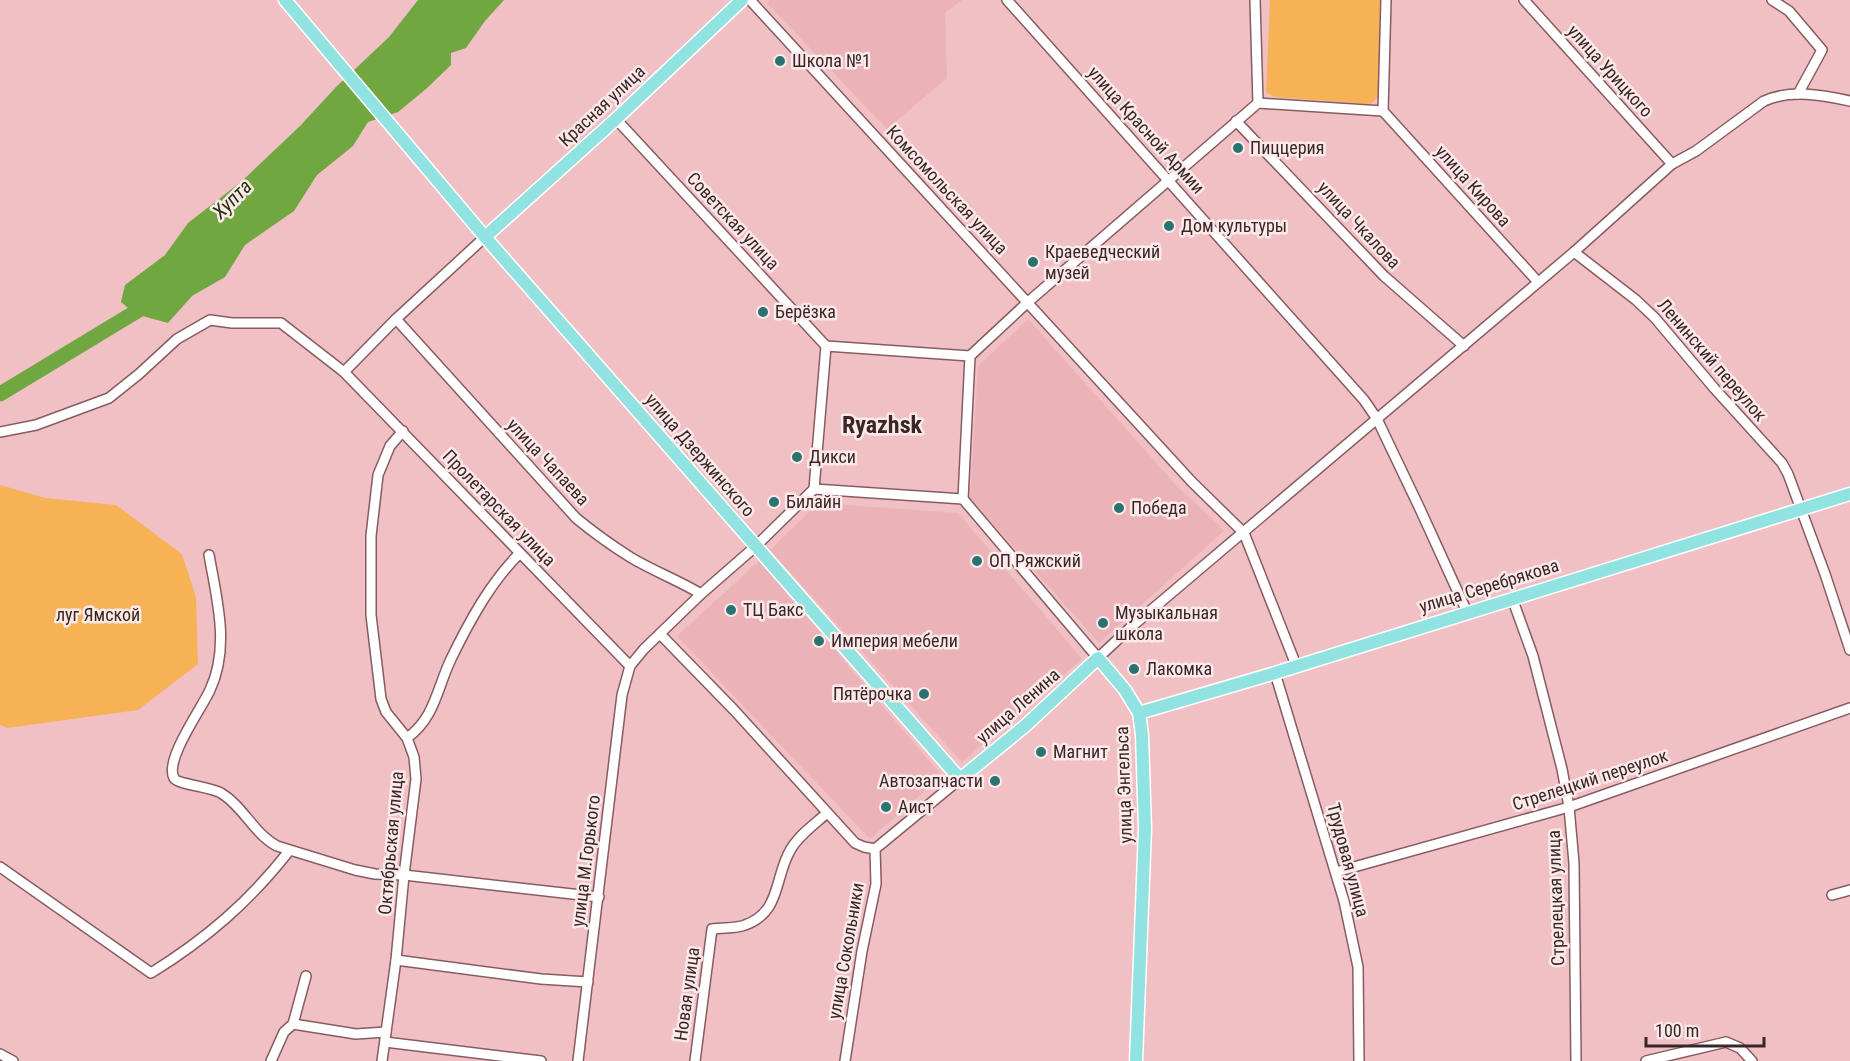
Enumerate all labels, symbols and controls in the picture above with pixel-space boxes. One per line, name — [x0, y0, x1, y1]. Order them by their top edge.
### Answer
street label: улица Урицкого — [1563, 20, 1657, 121]
place label: Школа №1 — [792, 50, 871, 71]
marker: Школа №1 — [773, 54, 787, 68]
street label: Красная улица — [554, 60, 649, 151]
street label: улица Красной Армии — [1084, 62, 1209, 198]
street label: Комсомольская улица — [882, 121, 1012, 258]
place label: Пиццерия — [1250, 137, 1324, 158]
marker: Пиццерия — [1231, 141, 1245, 155]
street label: улица Кирова — [1431, 141, 1515, 231]
street label: Советская улица — [683, 168, 784, 274]
water label: Хупта — [207, 174, 257, 224]
street label: улица Чкалова — [1314, 177, 1405, 273]
place label: Дом культуры — [1181, 215, 1287, 236]
marker: Дом культуры — [1162, 219, 1176, 233]
place label: Краеведческий музей — [1045, 241, 1160, 283]
marker: Краеведческий музей — [1026, 255, 1040, 269]
street label: Ленинский переулок — [1654, 294, 1771, 425]
place label: Берёзка — [775, 301, 836, 322]
marker: Берёзка — [756, 305, 770, 319]
street label: улица Дзержинского — [641, 389, 760, 521]
district label: Ryazhsk — [842, 411, 923, 439]
street label: улица Чапаева — [503, 414, 594, 509]
street label: Пролетарская улица — [439, 445, 560, 570]
place label: Дикси — [809, 446, 856, 467]
marker: Дикси — [790, 450, 804, 464]
place label: Билайн — [786, 491, 841, 512]
marker: Билайн — [767, 495, 781, 509]
place label: Победа — [1131, 497, 1187, 518]
marker: Победа — [1112, 501, 1126, 515]
place label: ОП Ряжский — [989, 550, 1081, 571]
marker: ОП Ряжский — [970, 554, 984, 568]
street label: улица Серебрякова — [1416, 554, 1561, 617]
place label: ТЦ Бакс — [743, 599, 803, 620]
place label: Музыкальная школа — [1115, 602, 1218, 644]
marker: ТЦ Бакс — [724, 603, 738, 617]
park label: луг Ямской — [56, 604, 140, 625]
marker: Музыкальная школа — [1096, 616, 1110, 630]
place label: Империя мебели — [831, 630, 958, 651]
marker: Империя мебели — [812, 634, 826, 648]
place label: Лакомка — [1146, 658, 1212, 679]
marker: Лакомка — [1127, 662, 1141, 676]
street label: улица Ленина — [972, 664, 1064, 747]
place label: Пятёрочка — [833, 683, 912, 704]
marker: Пятёрочка — [917, 687, 931, 701]
street label: улица Энгельса — [1111, 726, 1136, 844]
place label: Магнит — [1053, 741, 1108, 762]
street label: Стрелецкий переулок — [1509, 744, 1671, 815]
marker: Магнит — [1034, 745, 1048, 759]
street label: Октябрьская улица — [374, 770, 407, 916]
place label: Автозапчасти — [879, 770, 983, 791]
marker: Автозапчасти — [988, 774, 1002, 788]
street label: улица М.Горького — [567, 794, 604, 928]
place label: Аист — [898, 796, 934, 817]
marker: Аист — [879, 800, 893, 814]
street label: Трудовая улица — [1323, 801, 1374, 919]
street label: Стрелецкая улица — [1543, 830, 1568, 966]
street label: улица Сокольники — [823, 881, 868, 1021]
street label: Новая улица — [670, 946, 703, 1042]
scale bar — [1646, 1010, 1764, 1048]
text: 100 m — [1655, 1020, 1699, 1041]

